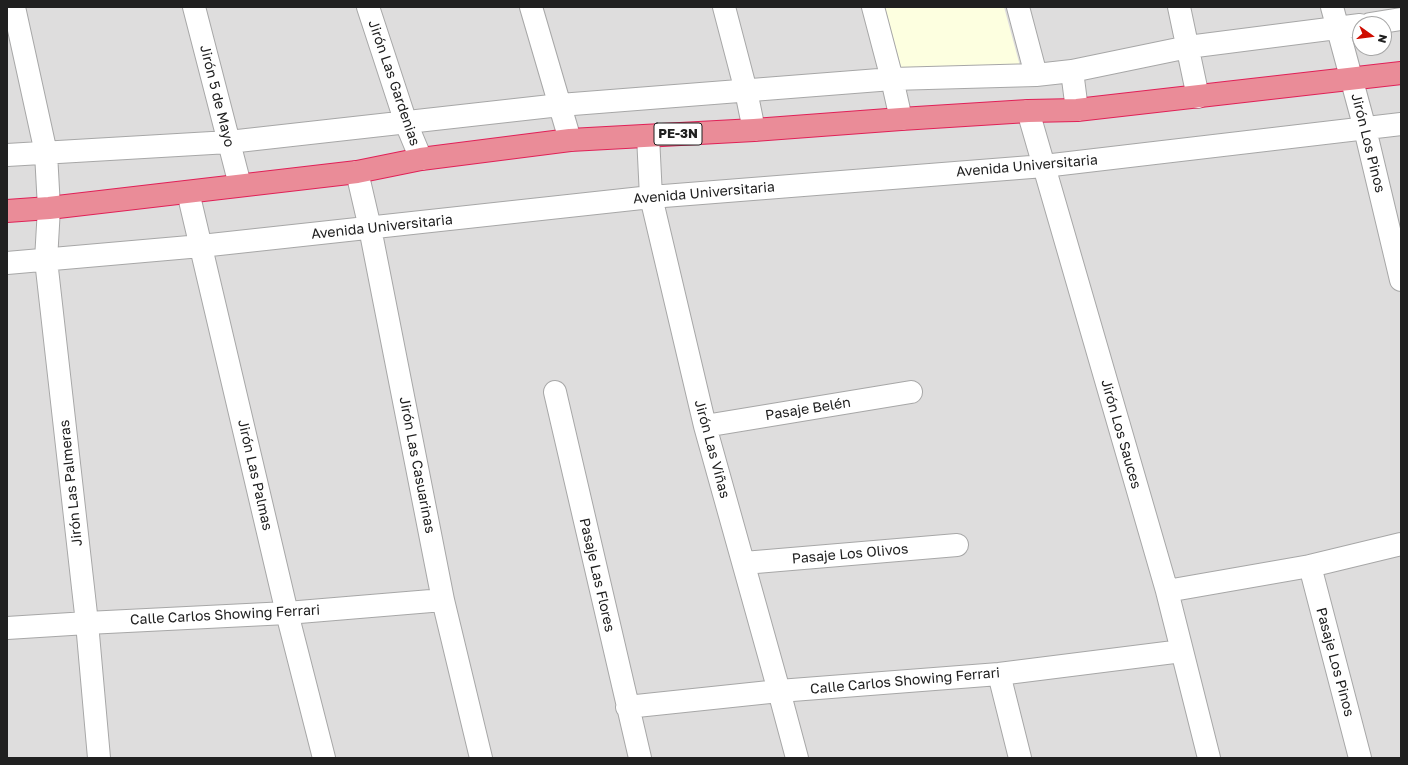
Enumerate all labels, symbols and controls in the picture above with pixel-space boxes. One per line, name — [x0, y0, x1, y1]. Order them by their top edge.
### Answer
north arrow — [1352, 16, 1392, 56]
street label: Jirón Las Gardenias — [365, 18, 423, 148]
text: N — [1376, 33, 1390, 44]
street label: Jirón 5 de Mayo — [196, 43, 238, 149]
street label: Jirón Los Pinos — [1348, 92, 1388, 194]
road number: PE-3N — [654, 123, 702, 145]
street label: Avenida Universitaria — [955, 151, 1099, 181]
street label: Avenida Universitaria — [632, 178, 776, 208]
street label: Avenida Universitaria — [310, 211, 454, 243]
street label: Jirón Los Sauces — [1097, 377, 1145, 491]
street label: Pasaje Belén — [764, 394, 852, 424]
street label: Jirón Las Casuarinas — [396, 395, 438, 535]
street label: Jirón Las Viñas — [691, 398, 733, 500]
street label: Jirón Las Palmas — [234, 418, 276, 532]
street label: Jirón Las Palmeras — [56, 419, 86, 547]
street label: Pasaje Las Flores — [576, 516, 618, 634]
street label: Pasaje Los Olivos — [791, 541, 909, 567]
street label: Calle Carlos Showing Ferrari — [130, 602, 320, 628]
street label: Pasaje Los Pinos — [1312, 606, 1358, 718]
street label: Calle Carlos Showing Ferrari — [809, 664, 1001, 698]

